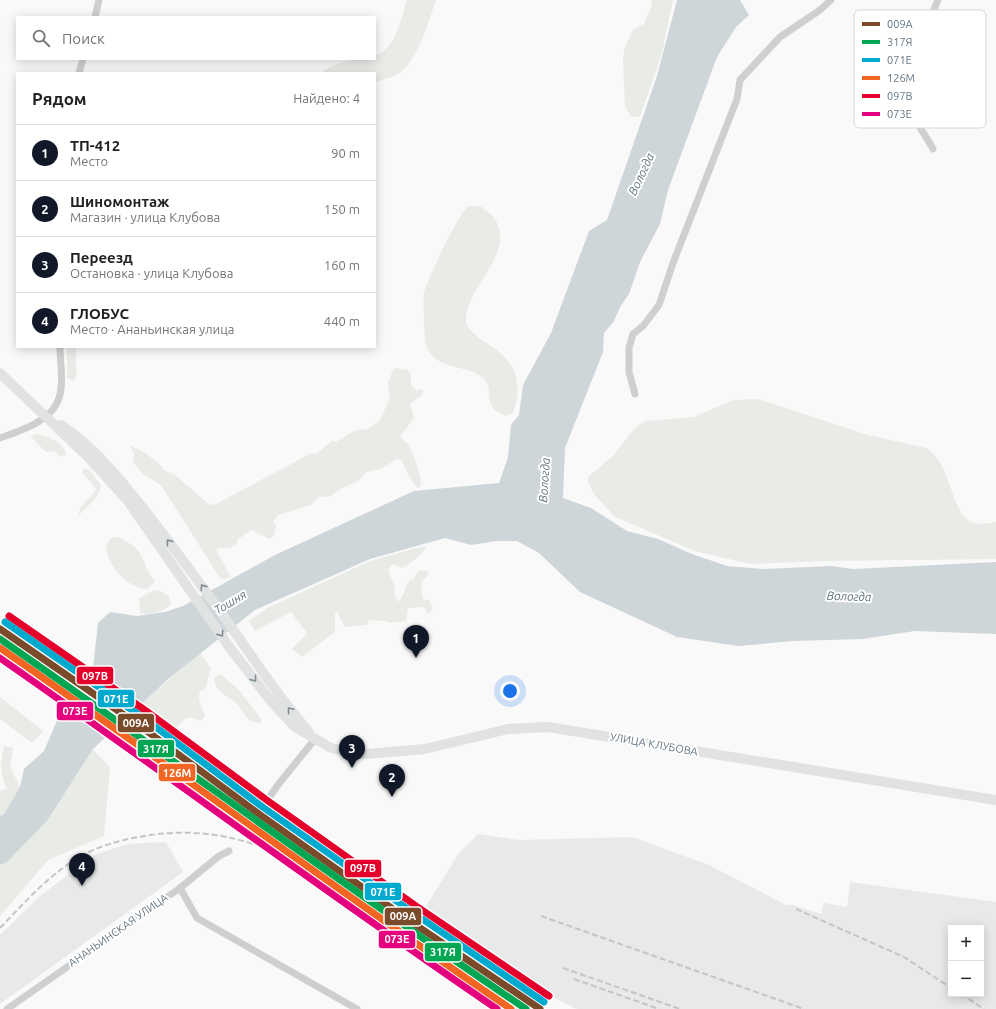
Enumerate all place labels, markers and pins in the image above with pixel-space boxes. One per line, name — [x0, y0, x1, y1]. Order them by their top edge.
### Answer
pin: 1 — [403, 625, 429, 658]
pin: 3 — [339, 735, 365, 768]
pin: 2 — [379, 764, 405, 797]
pin: 4 — [69, 853, 95, 886]

